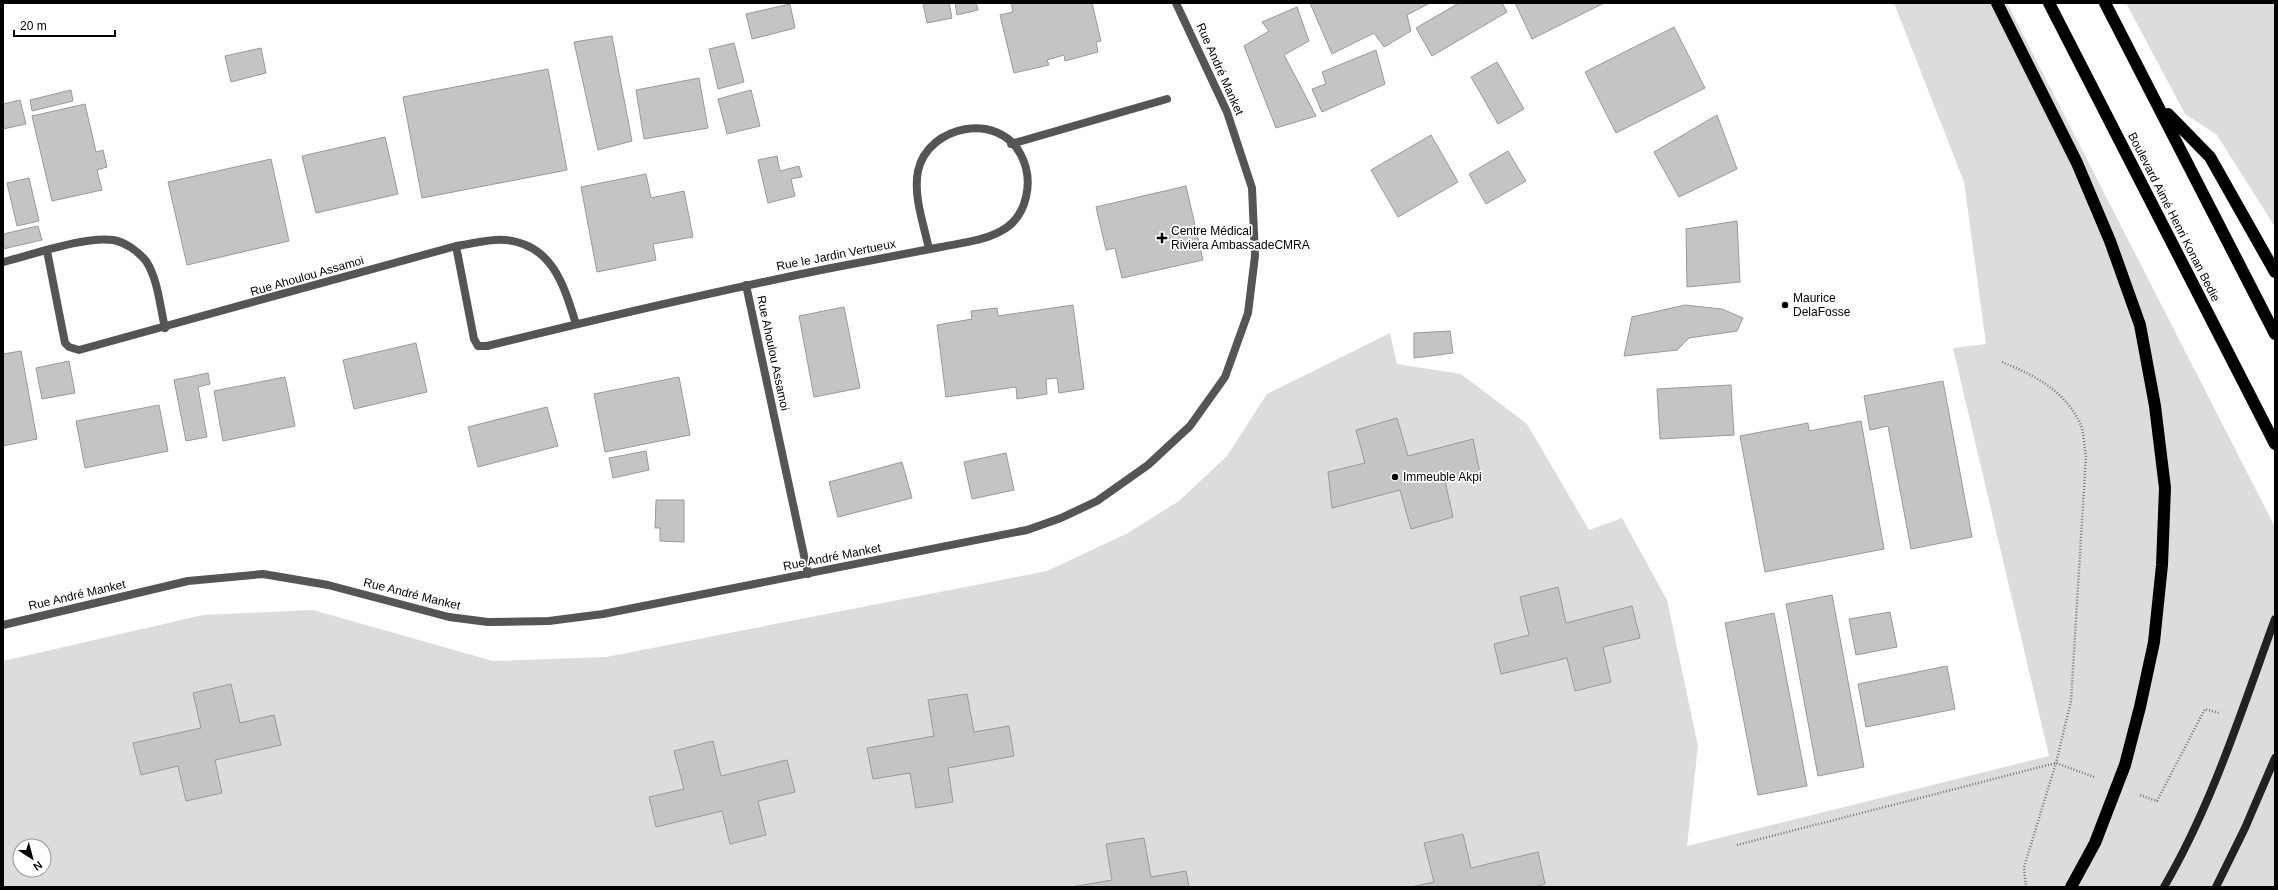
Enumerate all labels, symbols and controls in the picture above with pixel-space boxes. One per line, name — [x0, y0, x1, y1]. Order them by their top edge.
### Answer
scale bar — [14, 12, 115, 38]
text: 20 m — [20, 19, 47, 33]
street label: Rue André Manket — [1193, 21, 1247, 118]
street label: Boulevard Aimé Henri Konan Bedie — [2125, 130, 2223, 304]
place label: Centre Médical Riviera AmbassadeCMRA — [1171, 224, 1310, 252]
marker: Centre Médical Riviera AmbassadeCMRA — [1156, 232, 1168, 244]
street label: Rue le Jardin Vertueux — [775, 237, 897, 273]
street label: Rue Ahoulou Assamoi — [249, 253, 365, 299]
place label: Maurice DelaFosse — [1793, 291, 1851, 319]
street label: Rue Ahoulou Assamoi — [754, 294, 792, 412]
marker: Maurice DelaFosse — [1780, 300, 1790, 310]
place label: Immeuble Akpi — [1403, 470, 1482, 484]
marker: Immeuble Akpi — [1390, 472, 1400, 482]
street label: Rue André Manket — [782, 541, 883, 573]
street label: Rue André Manket — [362, 575, 463, 613]
street label: Rue André Manket — [27, 577, 128, 613]
north arrow — [12, 838, 52, 878]
text: N — [31, 859, 45, 873]

